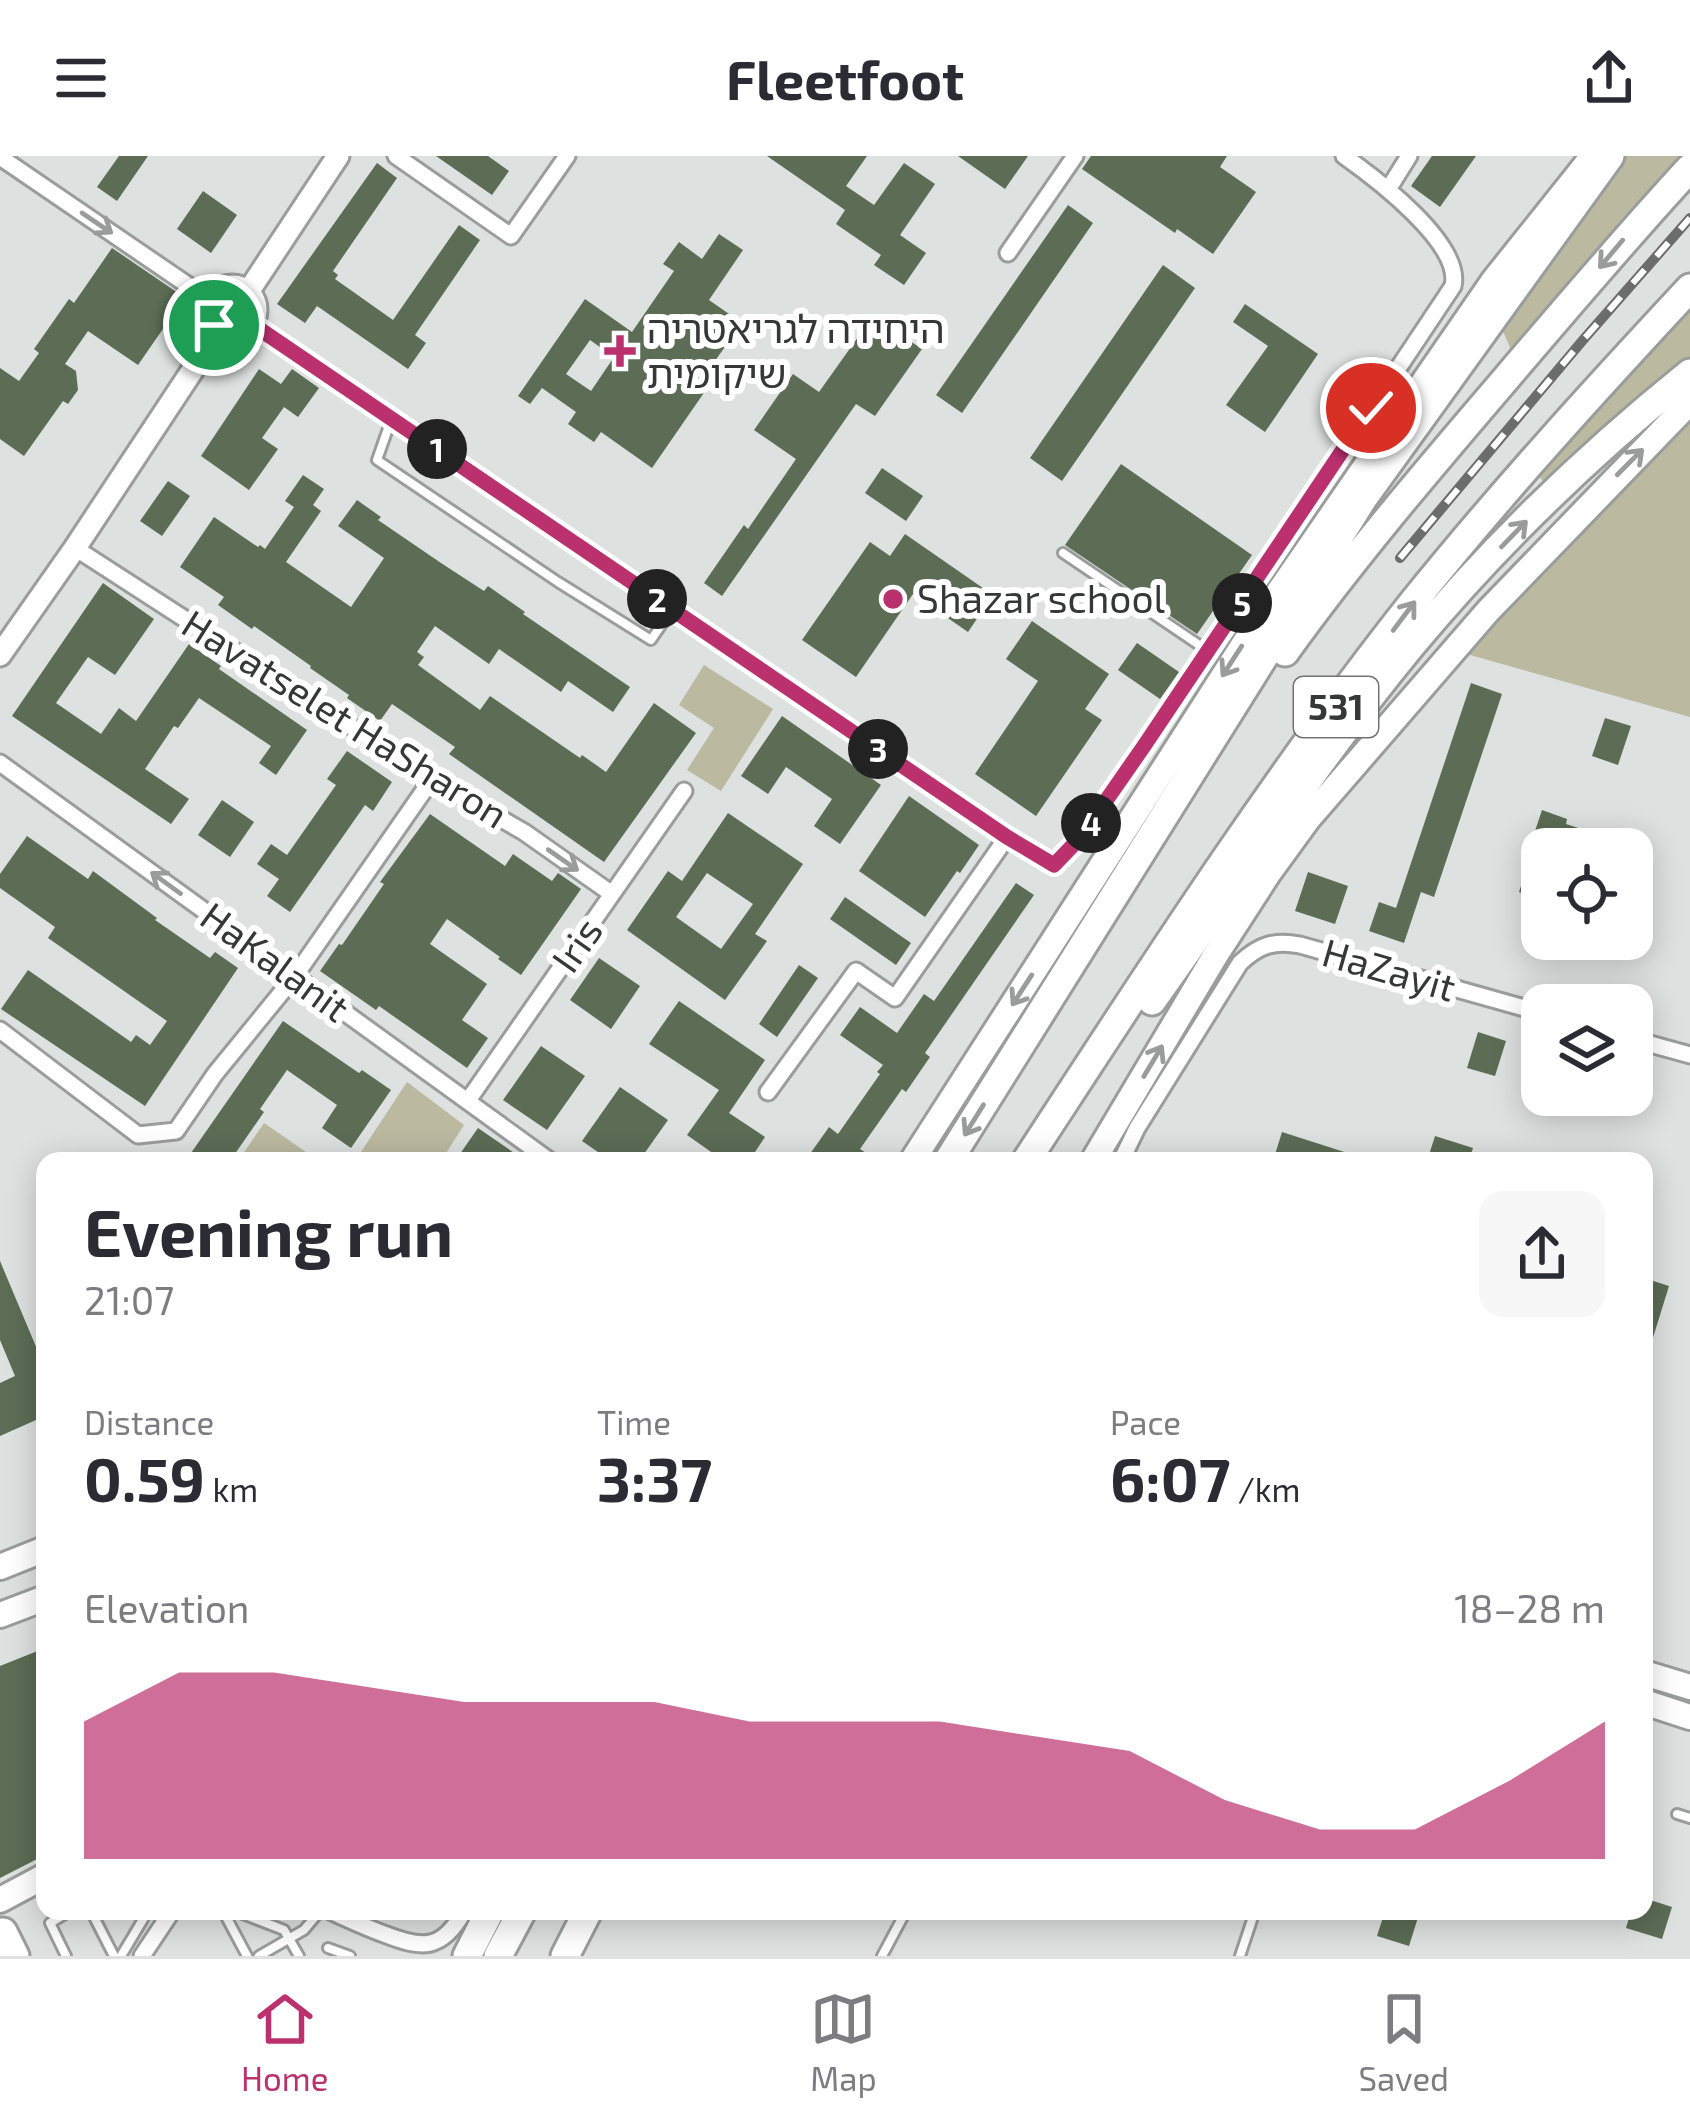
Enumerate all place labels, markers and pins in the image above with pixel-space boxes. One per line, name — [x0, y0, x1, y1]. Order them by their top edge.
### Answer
pin — [163, 274, 265, 376]
place label: היחידה לגריאטריה שיקומית — [647, 304, 945, 396]
marker: היחידה לגריאטריה שיקומית — [604, 335, 636, 367]
pin — [1320, 357, 1422, 459]
pin: 1 — [407, 419, 467, 479]
pin: 2 — [627, 569, 687, 629]
pin: 5 — [1212, 573, 1272, 633]
place label: Shazar school — [917, 574, 1166, 621]
marker: Shazar school — [880, 586, 906, 612]
pin: 3 — [848, 719, 908, 779]
pin: 4 — [1061, 793, 1121, 853]

